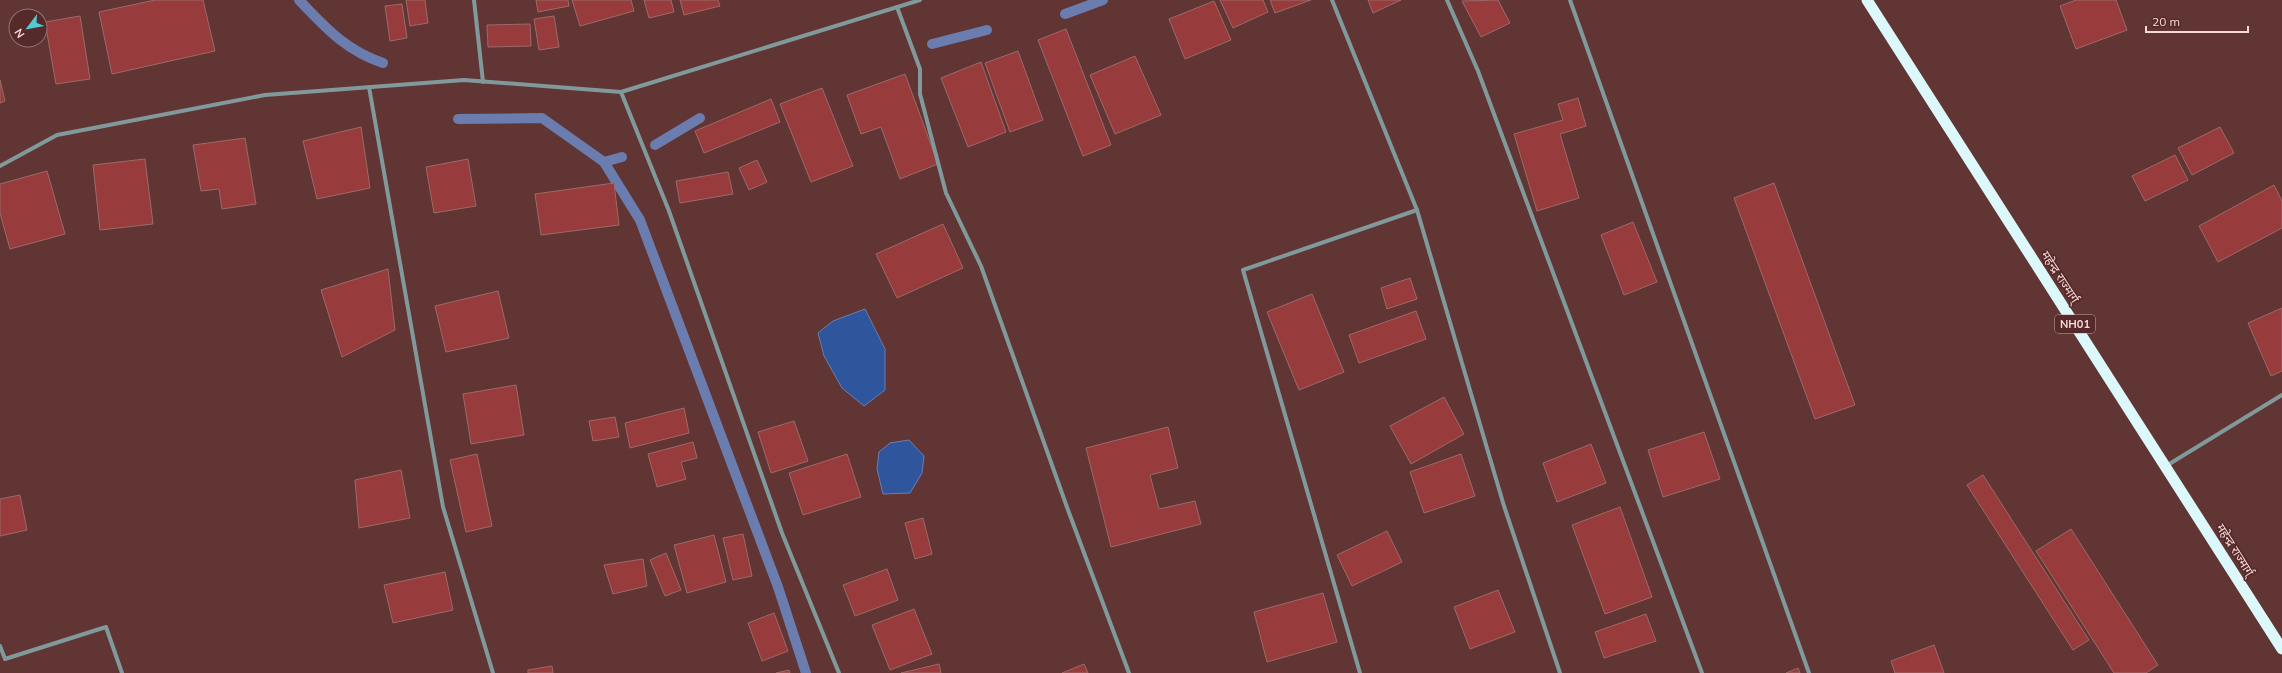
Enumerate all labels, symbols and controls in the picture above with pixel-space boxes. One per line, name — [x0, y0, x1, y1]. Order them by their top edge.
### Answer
north arrow — [8, 8, 48, 48]
scale bar — [2146, 8, 2248, 34]
text: 20 m — [2152, 14, 2180, 29]
text: N — [11, 26, 28, 41]
street label: महेन्द्र राज्मार्ग् — [2038, 248, 2084, 307]
road number: NH01 — [2055, 315, 2095, 333]
street label: महेन्द्र राज्मार्ग् — [2214, 521, 2258, 580]

